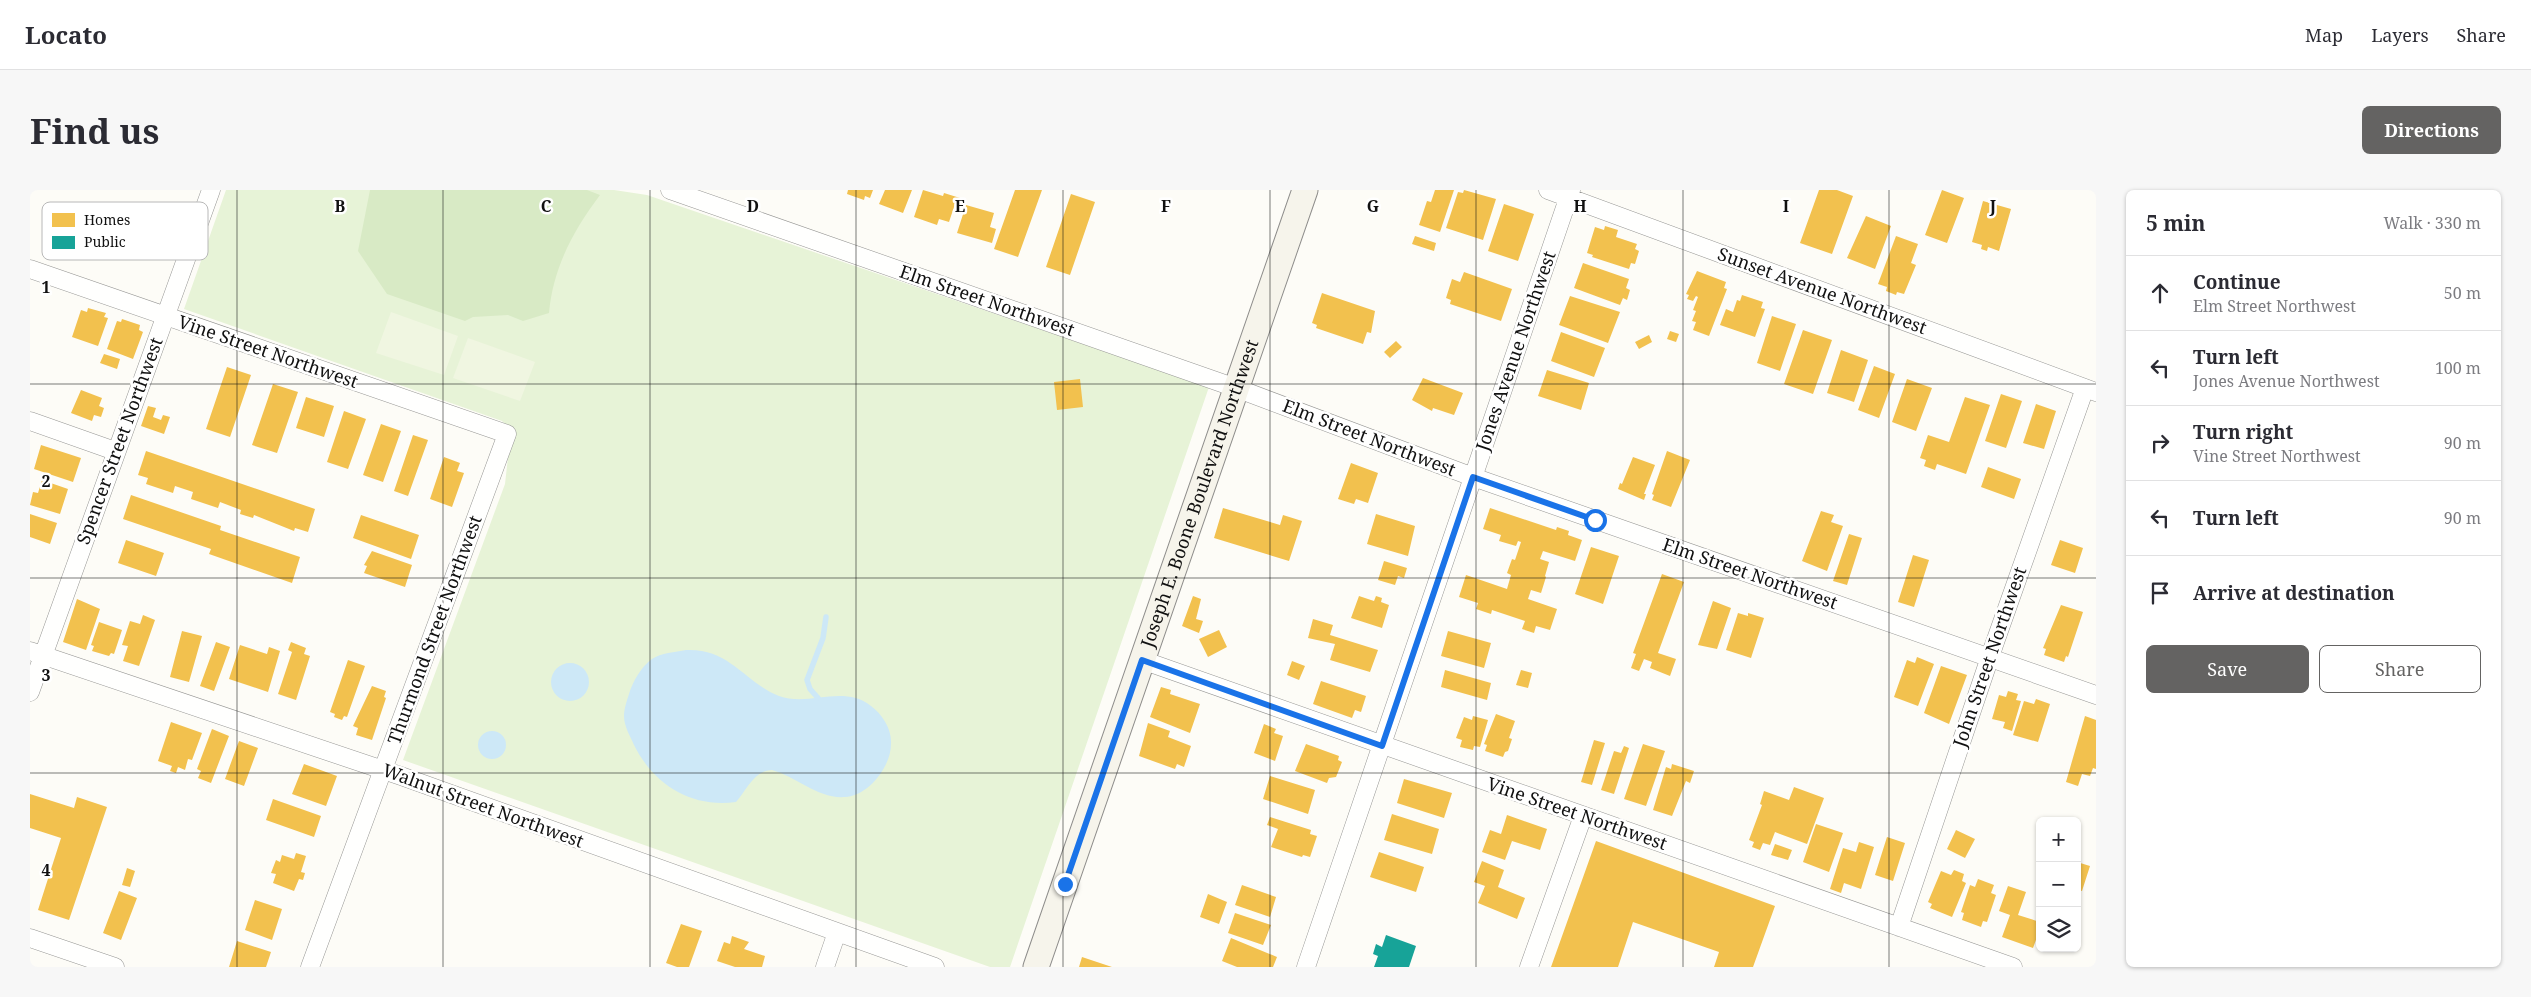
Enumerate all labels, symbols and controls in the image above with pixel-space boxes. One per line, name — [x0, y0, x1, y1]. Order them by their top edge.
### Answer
text: Locato — [25, 18, 107, 51]
text: Map — [2305, 23, 2343, 47]
text: Layers — [2371, 23, 2429, 47]
text: Share — [2457, 23, 2506, 47]
button: Directions — [2362, 106, 2501, 154]
text: Find us — [30, 107, 159, 154]
text: B — [335, 195, 346, 217]
text: C — [541, 195, 552, 217]
text: D — [747, 195, 759, 217]
text: E — [955, 195, 965, 217]
text: F — [1161, 195, 1171, 217]
text: G — [1367, 195, 1379, 217]
text: H — [1573, 195, 1587, 217]
text: I — [1783, 195, 1789, 217]
text: J — [1989, 195, 1997, 217]
legend — [42, 202, 208, 260]
text: 5 min — [2146, 209, 2205, 237]
text: Homes — [84, 210, 130, 229]
text: Walk · 330 m — [2384, 212, 2481, 234]
text: Public — [84, 232, 126, 251]
street label: Sunset Avenue Northwest — [1715, 241, 1930, 339]
street label: Jones Avenue Northwest — [1469, 248, 1561, 455]
street label: Elm Street Northwest — [897, 259, 1078, 341]
text: Continue — [2193, 269, 2281, 295]
text: 1 — [41, 276, 51, 298]
icon: ahead — [2146, 279, 2174, 307]
text: 50 m — [2444, 282, 2481, 304]
text: Elm Street Northwest — [2193, 295, 2356, 317]
street label: Vine Street Northwest — [175, 309, 361, 393]
street label: Spencer Street Northwest — [70, 334, 168, 547]
street label: Joseph E. Boone Boulevard Northwest — [1134, 336, 1263, 651]
text: Turn left — [2193, 344, 2279, 370]
icon: left — [2146, 354, 2174, 382]
text: 100 m — [2435, 357, 2481, 379]
text: Jones Avenue Northwest — [2193, 370, 2380, 392]
street label: Elm Street Northwest — [1279, 393, 1459, 481]
text: Turn right — [2193, 419, 2293, 445]
icon: right — [2146, 429, 2174, 457]
text: 90 m — [2444, 432, 2481, 454]
text: Vine Street Northwest — [2193, 445, 2361, 467]
text: 2 — [41, 470, 51, 492]
icon: left — [2146, 504, 2174, 532]
text: Turn left — [2193, 505, 2279, 531]
text: 90 m — [2444, 507, 2481, 529]
route start — [1584, 509, 1607, 532]
street label: Thurmond Street Northwest — [381, 512, 487, 747]
street label: Elm Street Northwest — [1660, 532, 1841, 614]
street label: John Street Northwest — [1947, 563, 2031, 751]
icon: arrive — [2146, 579, 2174, 607]
text: Arrive at destination — [2193, 580, 2395, 606]
button: Save — [2146, 645, 2309, 693]
button: Share — [2319, 645, 2481, 693]
text: 3 — [41, 664, 51, 686]
street label: Walnut Street Northwest — [380, 757, 587, 853]
street label: Vine Street Northwest — [1484, 771, 1670, 855]
map controls — [2036, 817, 2081, 952]
button: + — [2036, 817, 2081, 862]
text: 4 — [41, 859, 51, 881]
button: − — [2036, 862, 2081, 907]
route end — [1054, 873, 1077, 896]
button: layers — [2036, 907, 2081, 952]

